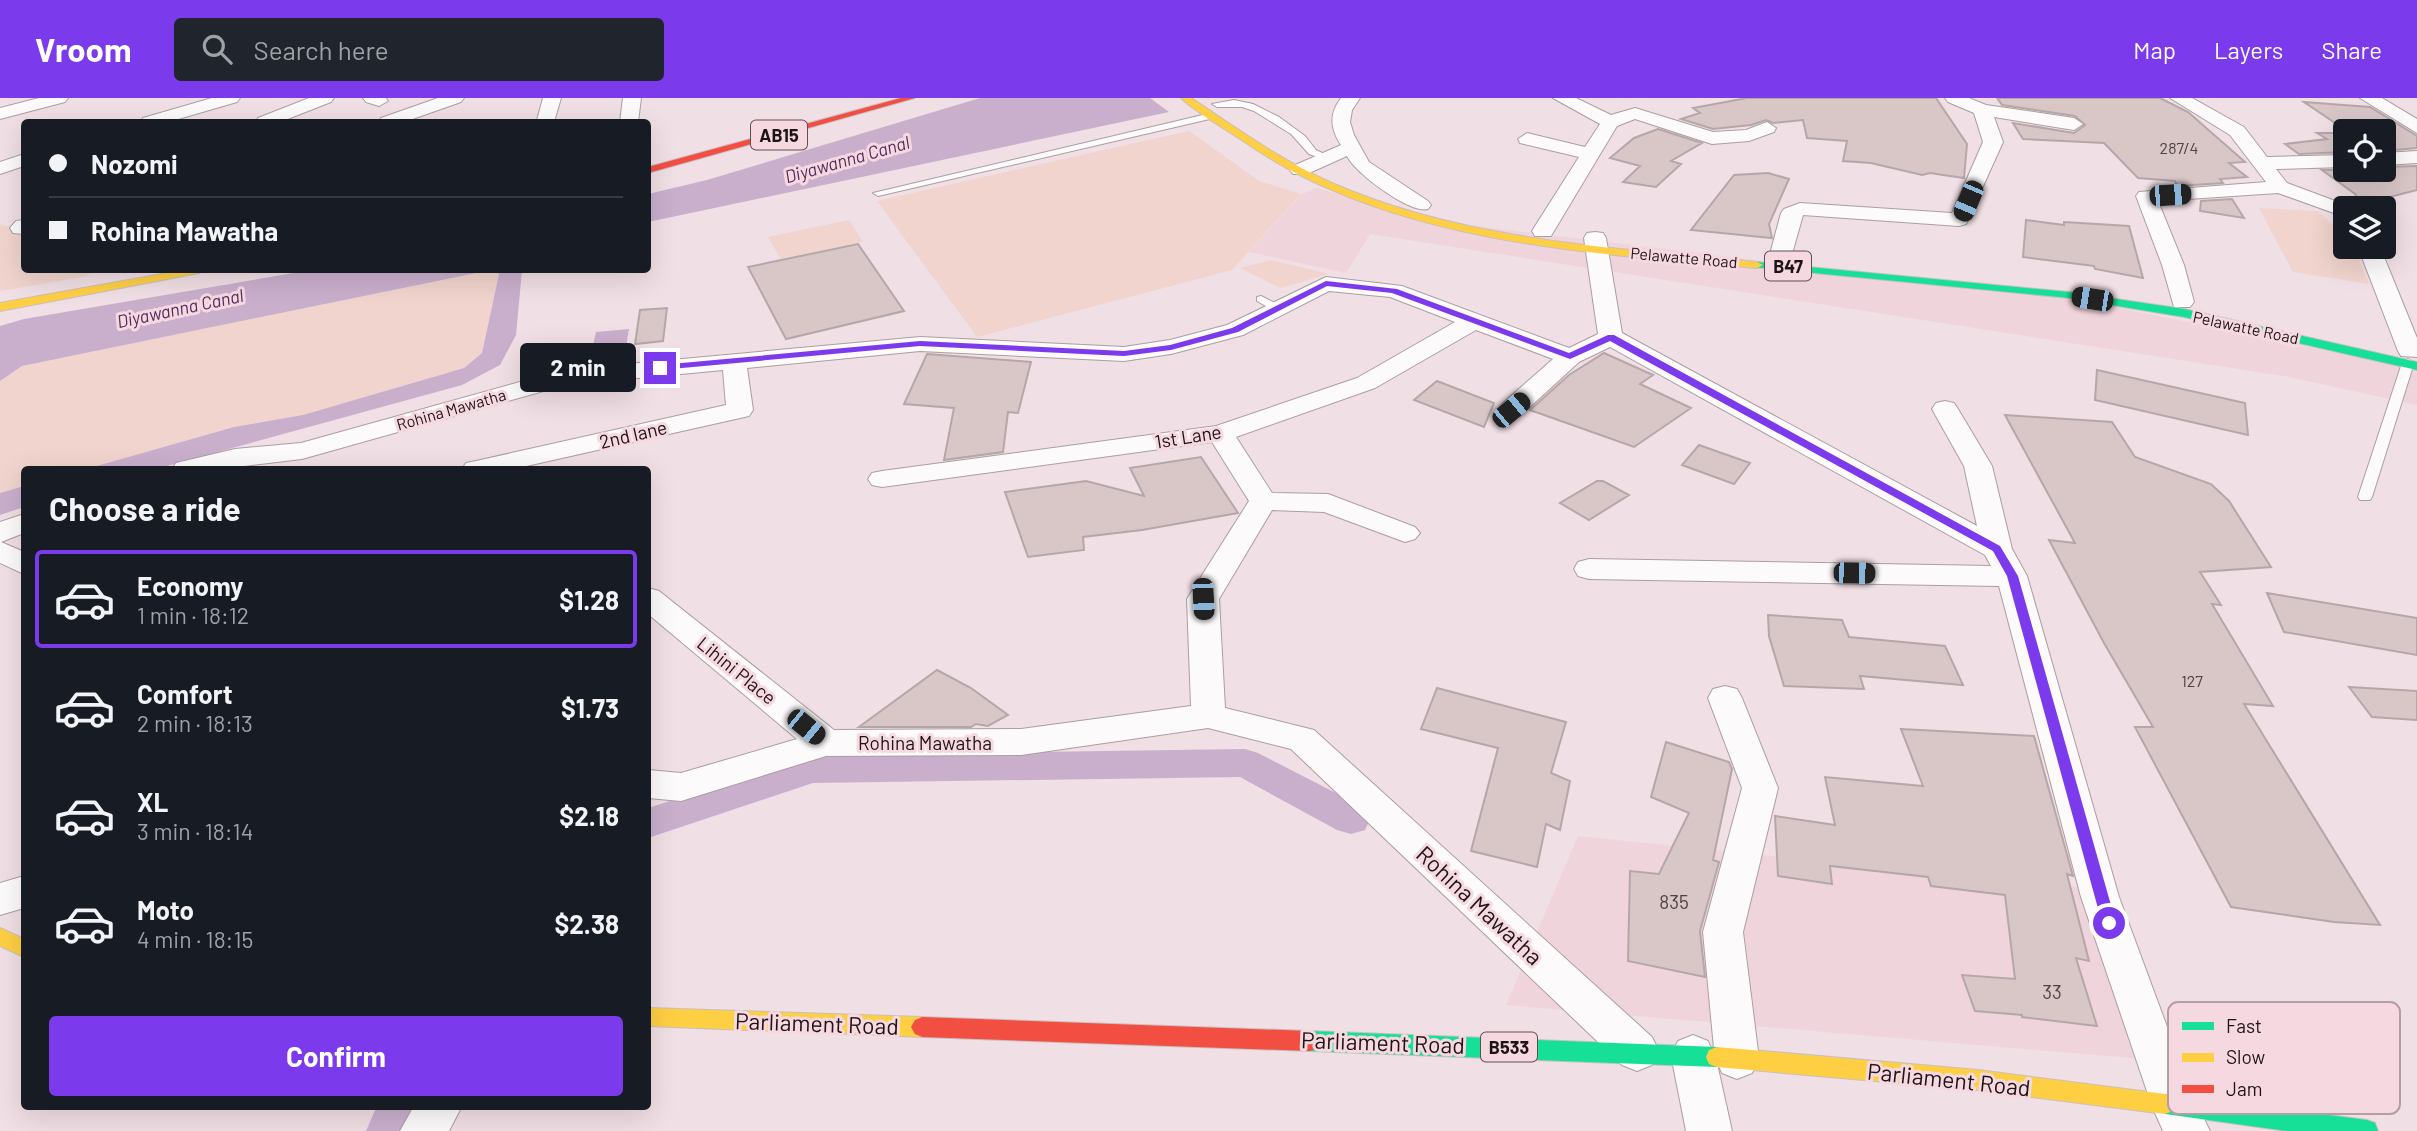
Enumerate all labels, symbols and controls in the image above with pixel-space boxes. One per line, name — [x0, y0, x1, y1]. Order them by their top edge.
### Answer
search box — [174, 18, 664, 81]
text: Vroom — [35, 29, 132, 69]
icon: search — [198, 30, 236, 68]
text: Search here — [254, 34, 389, 65]
text: Map — [2133, 35, 2176, 64]
text: Layers — [2214, 35, 2283, 64]
text: Share — [2321, 35, 2382, 64]
map controls — [2333, 119, 2396, 259]
button: locate — [2333, 119, 2396, 182]
road number: AB15 — [751, 120, 807, 150]
water label: Diyawanna Canal — [782, 131, 912, 187]
house number: 287/4 — [2160, 138, 2198, 157]
text: Nozomi — [91, 148, 178, 179]
car — [1951, 178, 1986, 224]
car — [2149, 183, 2192, 207]
button: layers — [2333, 196, 2396, 259]
text: Rohina Mawatha — [91, 215, 278, 246]
street label: Pelawatte Road — [1630, 243, 1738, 271]
road number: B47 — [1765, 252, 1811, 280]
water label: Diyawanna Canal — [115, 284, 245, 332]
car — [2070, 285, 2115, 313]
street label: Pelawatte Road — [2191, 307, 2301, 347]
callout: 2 min — [520, 344, 636, 392]
route end — [644, 352, 676, 384]
text: 2 min — [550, 353, 606, 381]
street label: Rohina Mawatha — [394, 384, 508, 434]
car — [1489, 388, 1534, 432]
street label: 2nd lane — [597, 415, 669, 453]
street label: 1st Lane — [1153, 419, 1223, 453]
text: Choose a ride — [49, 489, 241, 527]
car — [1833, 562, 1876, 584]
icon: car — [53, 568, 116, 631]
text: Economy — [137, 570, 243, 601]
car — [1192, 577, 1215, 621]
text: $1.28 — [559, 584, 619, 615]
text: 1 min · 18:12 — [137, 601, 249, 629]
street label: Lihini Place — [693, 631, 781, 709]
house number: 127 — [2181, 671, 2203, 690]
icon: car — [53, 676, 116, 739]
text: Comfort — [137, 678, 233, 709]
text: $1.73 — [561, 692, 619, 723]
car — [784, 706, 829, 748]
text: 2 min · 18:13 — [137, 709, 253, 737]
street label: Rohina Mawatha — [858, 731, 992, 754]
icon: car — [53, 784, 116, 847]
text: XL — [137, 786, 168, 817]
text: $2.18 — [559, 800, 619, 831]
text: 3 min · 18:14 — [137, 817, 253, 845]
street label: Rohina Mawatha — [1411, 839, 1549, 971]
house number: 835 — [1659, 890, 1689, 913]
icon: car — [53, 892, 116, 955]
text: Moto — [137, 894, 194, 925]
route start — [2093, 907, 2125, 939]
text: $2.38 — [554, 908, 619, 939]
text: 4 min · 18:15 — [137, 925, 253, 953]
house number: 33 — [2042, 980, 2062, 1003]
legend — [2168, 1002, 2400, 1114]
street label: Parliament Road — [735, 1006, 899, 1040]
text: Fast — [2226, 1014, 2262, 1037]
button: Confirm — [49, 1016, 623, 1096]
street label: Parliament Road — [1301, 1025, 1465, 1059]
road number: B533 — [1481, 1032, 1537, 1062]
text: Slow — [2226, 1045, 2265, 1068]
street label: Parliament Road — [1866, 1057, 2032, 1101]
text: Jam — [2226, 1077, 2262, 1100]

